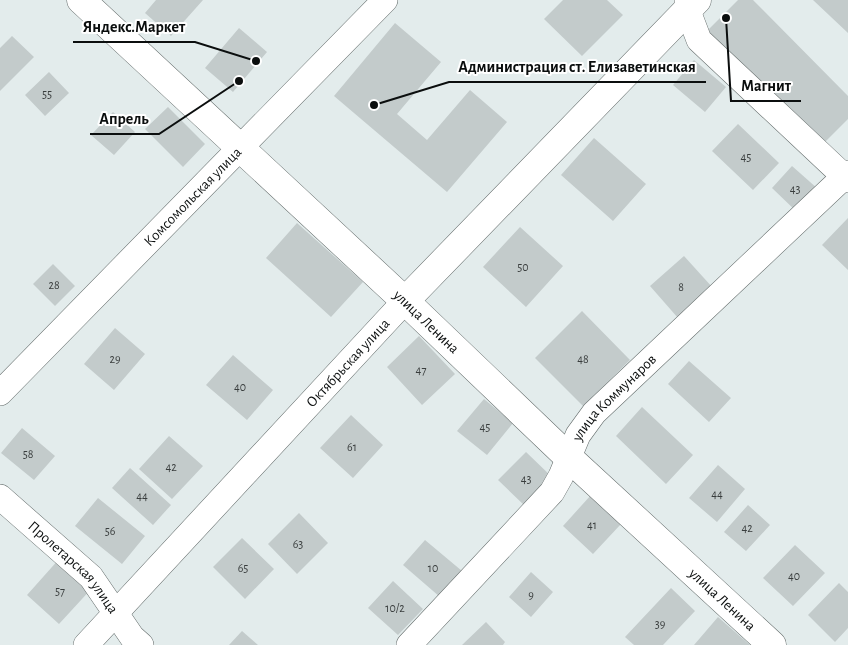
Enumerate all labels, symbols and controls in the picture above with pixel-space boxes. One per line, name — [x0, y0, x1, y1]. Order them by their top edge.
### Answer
callout: Яндекс.Маркет — [73, 11, 195, 42]
text: Яндекс.Маркет — [83, 19, 186, 35]
callout: Администрация ст. Елизаветинская — [449, 51, 706, 82]
text: Администрация ст. Елизаветинская — [458, 59, 696, 75]
callout: Магнит — [731, 70, 801, 101]
text: Магнит — [741, 78, 792, 94]
house number: 55 — [42, 88, 52, 100]
callout: Апрель — [90, 103, 159, 134]
text: Апрель — [99, 111, 149, 127]
street label: Комсомольская улица — [141, 144, 244, 249]
house number: 45 — [741, 151, 751, 163]
house number: 43 — [790, 183, 800, 195]
house number: 50 — [517, 261, 529, 273]
house number: 28 — [48, 279, 60, 291]
house number: 8 — [678, 281, 684, 293]
street label: улица Ленина — [390, 287, 462, 357]
street label: Октябрьская улица — [304, 316, 393, 410]
street label: улица Коммунаров — [569, 352, 659, 444]
house number: 29 — [109, 353, 121, 365]
house number: 48 — [577, 353, 589, 365]
house number: 47 — [416, 364, 426, 376]
house number: 40 — [234, 381, 246, 393]
house number: 45 — [480, 421, 490, 433]
house number: 61 — [347, 441, 357, 453]
house number: 58 — [23, 448, 34, 460]
house number: 42 — [165, 461, 177, 473]
house number: 43 — [521, 473, 531, 485]
house number: 44 — [711, 488, 723, 500]
house number: 44 — [136, 490, 148, 502]
street label: Пролетарская улица — [25, 518, 121, 617]
house number: 41 — [587, 519, 597, 531]
house number: 42 — [741, 522, 753, 534]
house number: 56 — [105, 525, 116, 537]
house number: 63 — [293, 538, 303, 550]
house number: 65 — [238, 562, 248, 574]
house number: 10 — [428, 562, 438, 574]
street label: улица Ленина — [685, 565, 758, 634]
house number: 40 — [788, 570, 800, 582]
house number: 57 — [55, 585, 65, 597]
house number: 9 — [528, 589, 534, 601]
house number: 10/2 — [385, 602, 405, 614]
house number: 39 — [655, 618, 666, 630]

